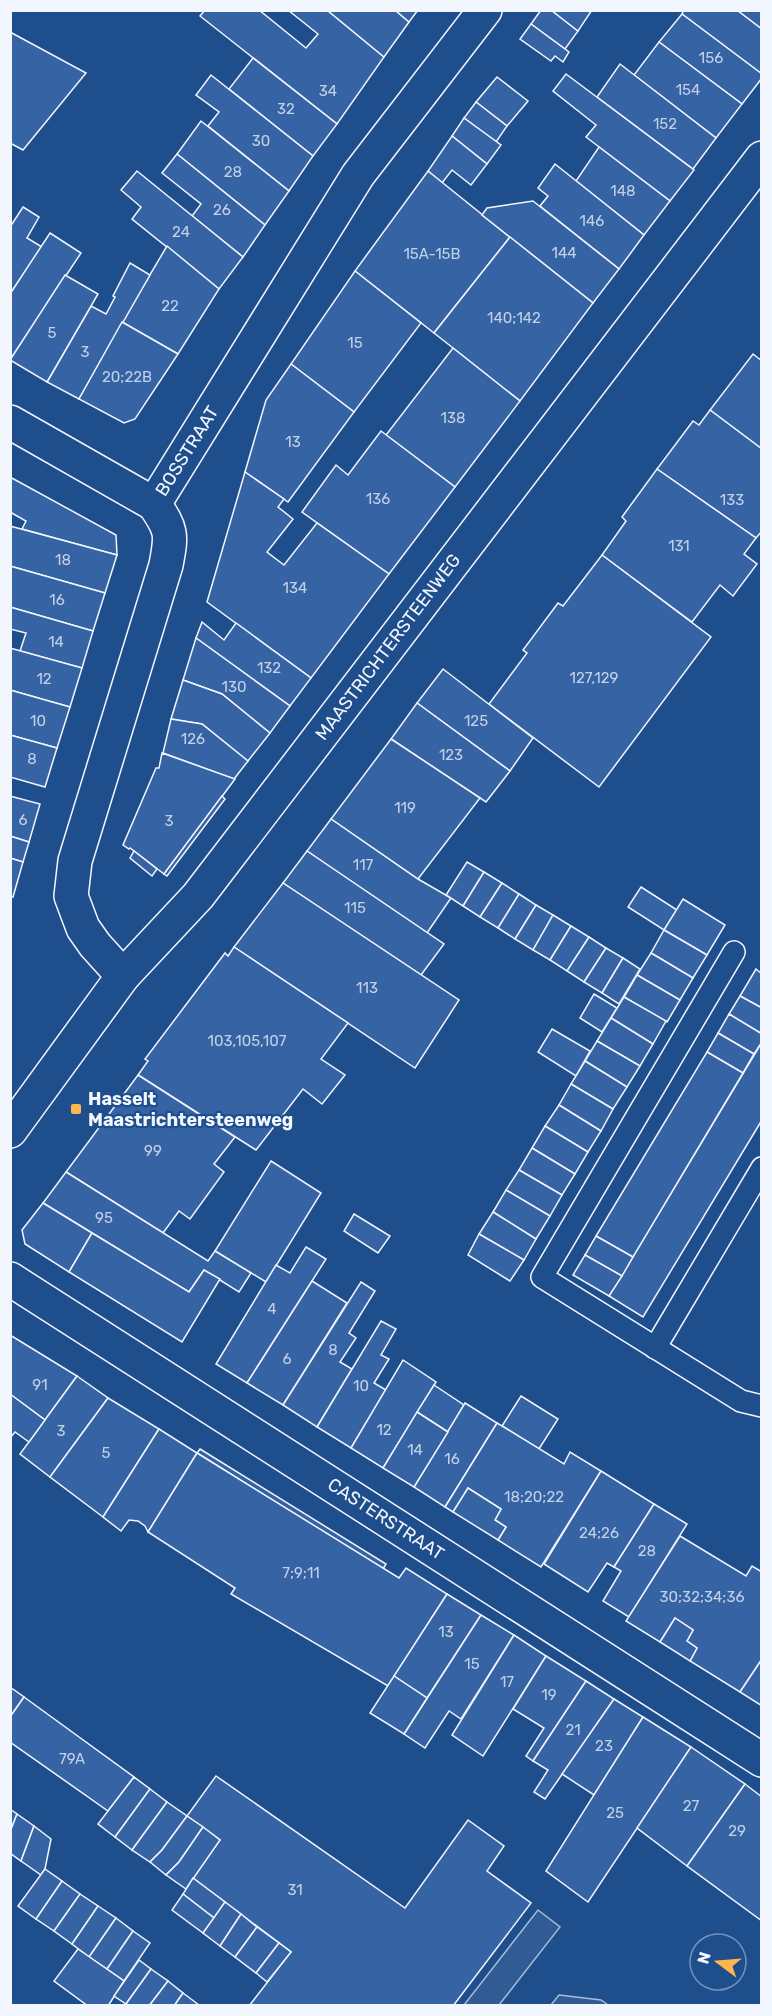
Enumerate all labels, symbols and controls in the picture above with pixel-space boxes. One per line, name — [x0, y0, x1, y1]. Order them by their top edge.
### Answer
house number: 156 — [699, 49, 723, 67]
house number: 154 — [676, 81, 700, 99]
house number: 34 — [319, 82, 337, 100]
house number: 32 — [277, 100, 295, 118]
house number: 152 — [653, 115, 677, 133]
house number: 30 — [252, 132, 270, 150]
house number: 28 — [224, 163, 242, 181]
house number: 148 — [610, 182, 636, 200]
house number: 26 — [213, 201, 231, 219]
house number: 146 — [580, 212, 604, 230]
house number: 24 — [172, 223, 190, 241]
house number: 144 — [551, 244, 577, 262]
house number: 15A-15B — [403, 245, 461, 263]
house number: 22 — [161, 297, 179, 315]
house number: 140;142 — [487, 309, 541, 327]
house number: 5 — [48, 324, 57, 342]
house number: 15 — [347, 334, 363, 352]
house number: 3 — [80, 343, 90, 361]
house number: 20;22B — [102, 368, 152, 386]
street label: BOSSTRAAT — [151, 402, 223, 500]
house number: 138 — [441, 409, 465, 427]
house number: 13 — [285, 433, 301, 451]
house number: 136 — [366, 490, 390, 508]
house number: 133 — [720, 491, 744, 509]
house number: 131 — [668, 537, 690, 555]
street label: MAASTRICHTERSTEENWEG — [311, 549, 465, 745]
house number: 18 — [55, 551, 71, 569]
house number: 134 — [283, 579, 307, 597]
house number: 16 — [49, 591, 65, 609]
house number: 14 — [48, 633, 64, 651]
house number: 132 — [257, 659, 281, 677]
house number: 127,129 — [570, 669, 618, 687]
house number: 12 — [36, 670, 52, 688]
house number: 130 — [222, 678, 246, 696]
house number: 10 — [30, 712, 46, 730]
house number: 125 — [464, 712, 488, 730]
house number: 126 — [181, 730, 205, 748]
house number: 123 — [439, 746, 463, 764]
house number: 8 — [27, 750, 37, 768]
house number: 119 — [394, 799, 416, 817]
house number: 6 — [18, 811, 28, 829]
house number: 3 — [164, 812, 174, 830]
house number: 117 — [353, 856, 374, 874]
house number: 115 — [344, 899, 366, 917]
house number: 113 — [356, 979, 378, 997]
house number: 103,105,107 — [208, 1032, 287, 1050]
place label: Hasselt Maastrichtersteenweg — [88, 1088, 293, 1131]
marker: Hasselt Maastrichtersteenweg — [69, 1102, 83, 1116]
house number: 99 — [144, 1142, 162, 1160]
house number: 95 — [95, 1209, 113, 1227]
house number: 4 — [267, 1300, 277, 1318]
house number: 8 — [328, 1341, 338, 1359]
house number: 6 — [282, 1350, 292, 1368]
house number: 91 — [32, 1376, 48, 1394]
house number: 10 — [353, 1377, 369, 1395]
house number: 12 — [376, 1421, 392, 1439]
house number: 3 — [56, 1422, 66, 1440]
house number: 14 — [407, 1441, 423, 1459]
house number: 5 — [102, 1444, 111, 1462]
house number: 16 — [444, 1450, 460, 1468]
street label: CASTERSTRAAT — [324, 1473, 448, 1565]
house number: 18;20;22 — [504, 1488, 564, 1506]
house number: 24;26 — [579, 1524, 619, 1542]
house number: 28 — [638, 1542, 656, 1560]
house number: 7;9;11 — [282, 1564, 320, 1582]
house number: 30;32;34;36 — [660, 1588, 744, 1606]
house number: 13 — [438, 1623, 454, 1641]
house number: 15 — [464, 1655, 480, 1673]
house number: 17 — [500, 1673, 514, 1691]
house number: 19 — [541, 1686, 557, 1704]
house number: 21 — [565, 1721, 581, 1739]
house number: 23 — [595, 1737, 613, 1755]
house number: 79A — [59, 1750, 85, 1768]
house number: 27 — [683, 1797, 700, 1815]
house number: 25 — [606, 1804, 624, 1822]
house number: 29 — [728, 1822, 746, 1840]
house number: 31 — [287, 1881, 303, 1899]
north arrow — [688, 1932, 748, 1992]
text: N — [693, 1950, 715, 1966]

